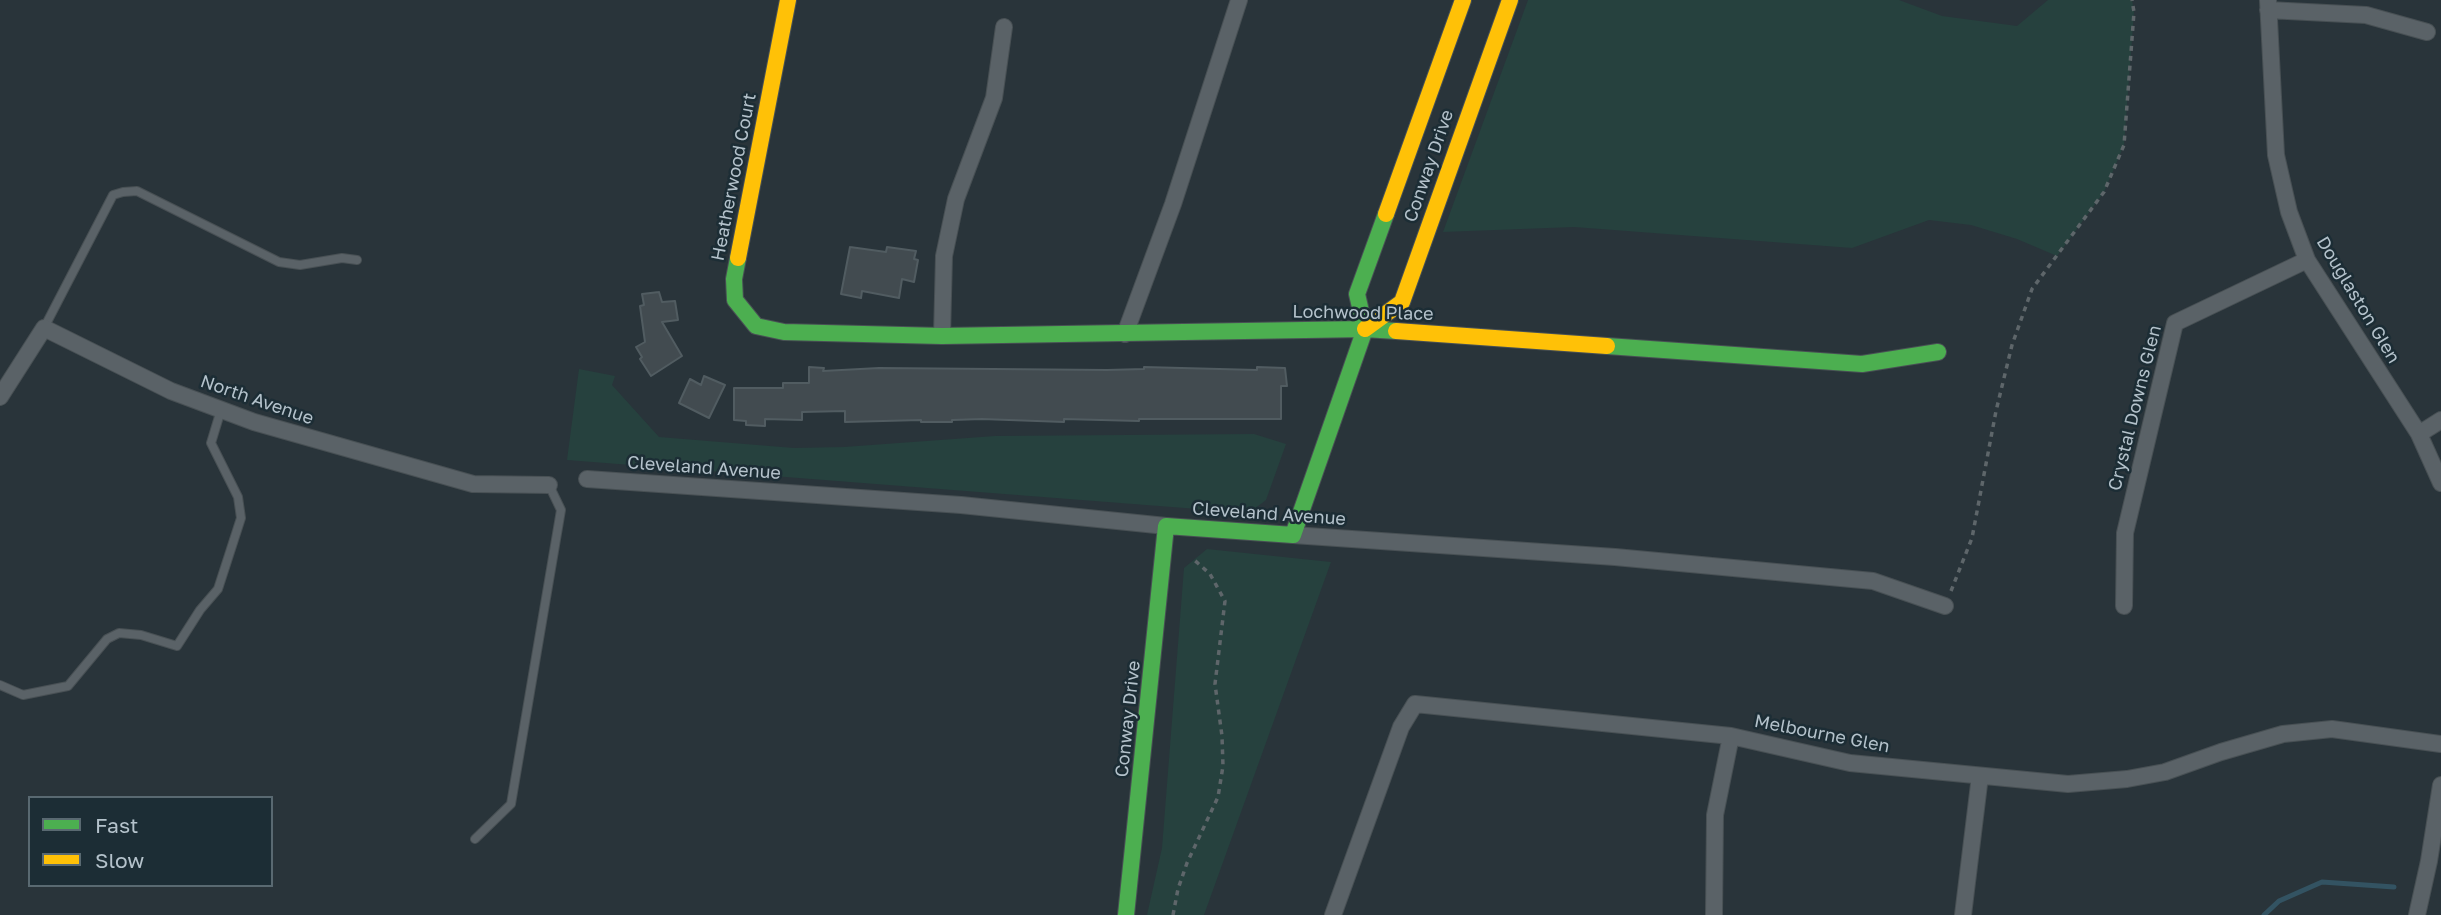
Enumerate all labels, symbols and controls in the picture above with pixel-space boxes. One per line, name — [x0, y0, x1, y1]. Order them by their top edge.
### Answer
street label: Heatherwood Court — [707, 91, 761, 263]
street label: Conway Drive — [1400, 107, 1458, 225]
street label: Douglaston Glen — [2312, 233, 2404, 367]
street label: Lochwood Place — [1292, 301, 1434, 325]
street label: Crystal Downs Glen — [2104, 323, 2166, 493]
street label: North Avenue — [198, 371, 316, 429]
street label: Cleveland Avenue — [626, 452, 782, 484]
street label: Cleveland Avenue — [1191, 498, 1347, 530]
street label: Conway Drive — [1111, 660, 1145, 778]
street label: Melbourne Glen — [1753, 710, 1891, 758]
legend — [28, 796, 273, 887]
text: Fast — [95, 812, 138, 838]
text: Slow — [95, 847, 144, 873]

